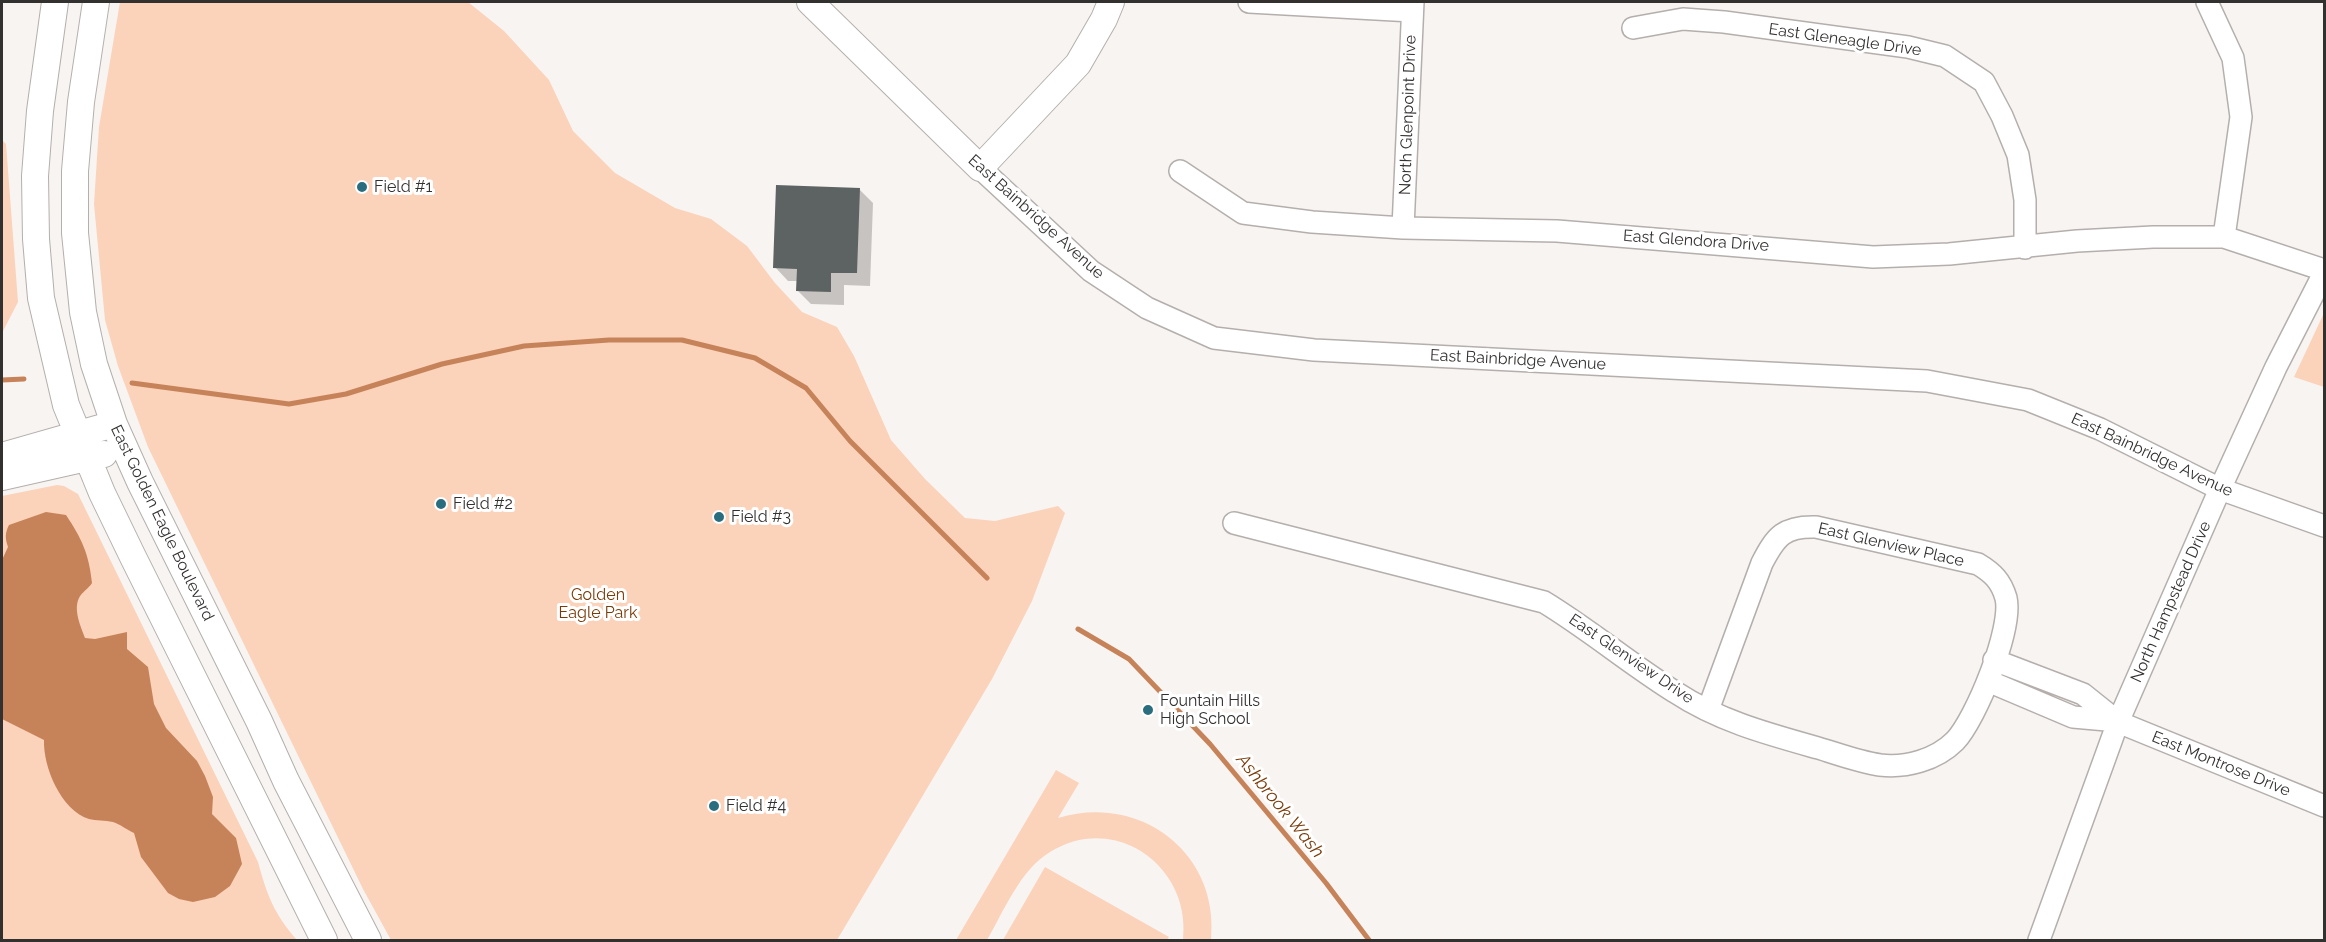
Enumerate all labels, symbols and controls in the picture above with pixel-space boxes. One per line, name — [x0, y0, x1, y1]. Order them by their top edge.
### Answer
street label: East Gleneagle Drive — [1767, 20, 1923, 60]
street label: North Glenpoint Drive — [1396, 35, 1420, 195]
street label: East Bainbridge Avenue — [964, 151, 1108, 283]
place label: Field #1 — [374, 177, 432, 197]
marker: Field #1 — [355, 180, 369, 194]
street label: East Glendora Drive — [1622, 226, 1770, 256]
street label: East Bainbridge Avenue — [1430, 346, 1606, 374]
street label: East Bainbridge Avenue — [2068, 409, 2236, 501]
street label: East Golden Eagle Boulevard — [106, 422, 218, 624]
place label: Field #2 — [453, 494, 513, 514]
marker: Field #2 — [434, 497, 448, 511]
place label: Field #3 — [731, 507, 791, 527]
marker: Field #3 — [712, 510, 726, 524]
street label: North Hampstead Drive — [2127, 518, 2215, 686]
street label: East Glenview Place — [1816, 519, 1966, 571]
park label: Golden Eagle Park — [559, 585, 637, 623]
street label: East Glenview Drive — [1565, 610, 1697, 708]
place label: Fountain Hills High School — [1160, 691, 1260, 729]
marker: Fountain Hills High School — [1141, 703, 1155, 717]
street label: East Montrose Drive — [2149, 727, 2293, 801]
water label: Ashbrook Wash — [1231, 750, 1329, 862]
place label: Field #4 — [726, 796, 786, 816]
marker: Field #4 — [707, 799, 721, 813]

